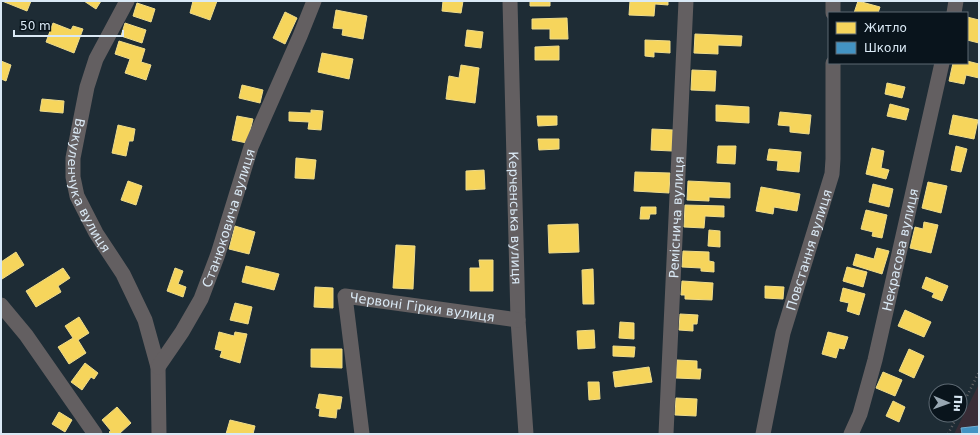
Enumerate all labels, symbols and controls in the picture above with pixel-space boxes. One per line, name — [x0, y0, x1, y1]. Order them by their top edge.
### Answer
scale bar — [14, 12, 123, 38]
legend — [828, 12, 968, 64]
text: 50 m — [20, 19, 51, 33]
text: Житло — [864, 21, 907, 35]
text: Школи — [864, 41, 907, 55]
street label: Вакуленчука вулиця — [65, 117, 113, 255]
street label: Станюковича вулиця — [199, 147, 258, 290]
street label: Керченська вулиця — [506, 151, 524, 285]
street label: Реміснича вулиця — [666, 156, 687, 279]
street label: Некрасова вулиця — [879, 187, 921, 313]
street label: Повстання вулиця — [783, 188, 835, 312]
street label: Червоні Гірки вулиця — [349, 290, 496, 325]
north arrow — [928, 383, 968, 423]
text: Пн — [951, 395, 964, 412]

